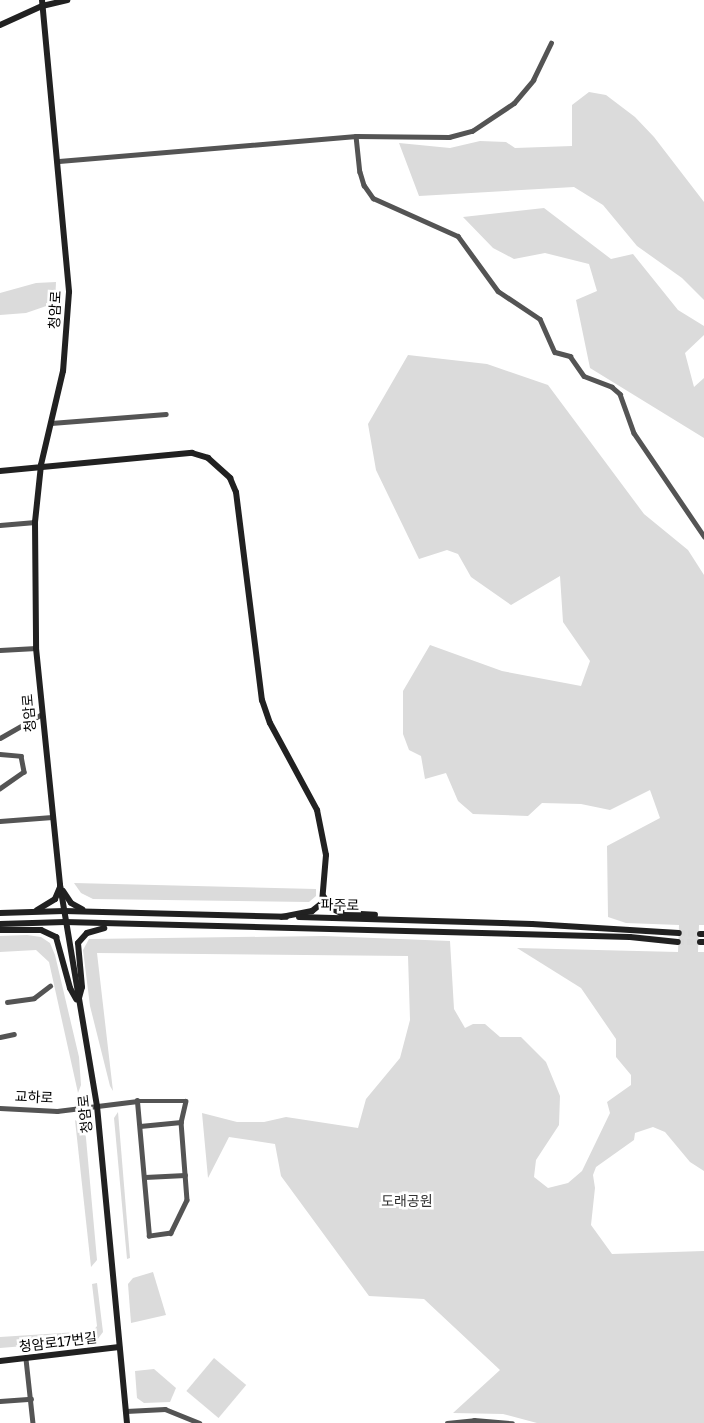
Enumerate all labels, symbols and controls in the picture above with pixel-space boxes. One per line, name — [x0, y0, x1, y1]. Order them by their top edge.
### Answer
street label: 청암로 — [46, 290, 64, 330]
street label: 청암로 — [19, 693, 39, 733]
street label: 파주로 — [321, 896, 359, 914]
street label: 교하로 — [14, 1088, 54, 1106]
street label: 청암로 — [75, 1094, 95, 1134]
park label: 도래공원 — [381, 1193, 433, 1209]
street label: 청암로17번길 — [18, 1329, 98, 1355]

